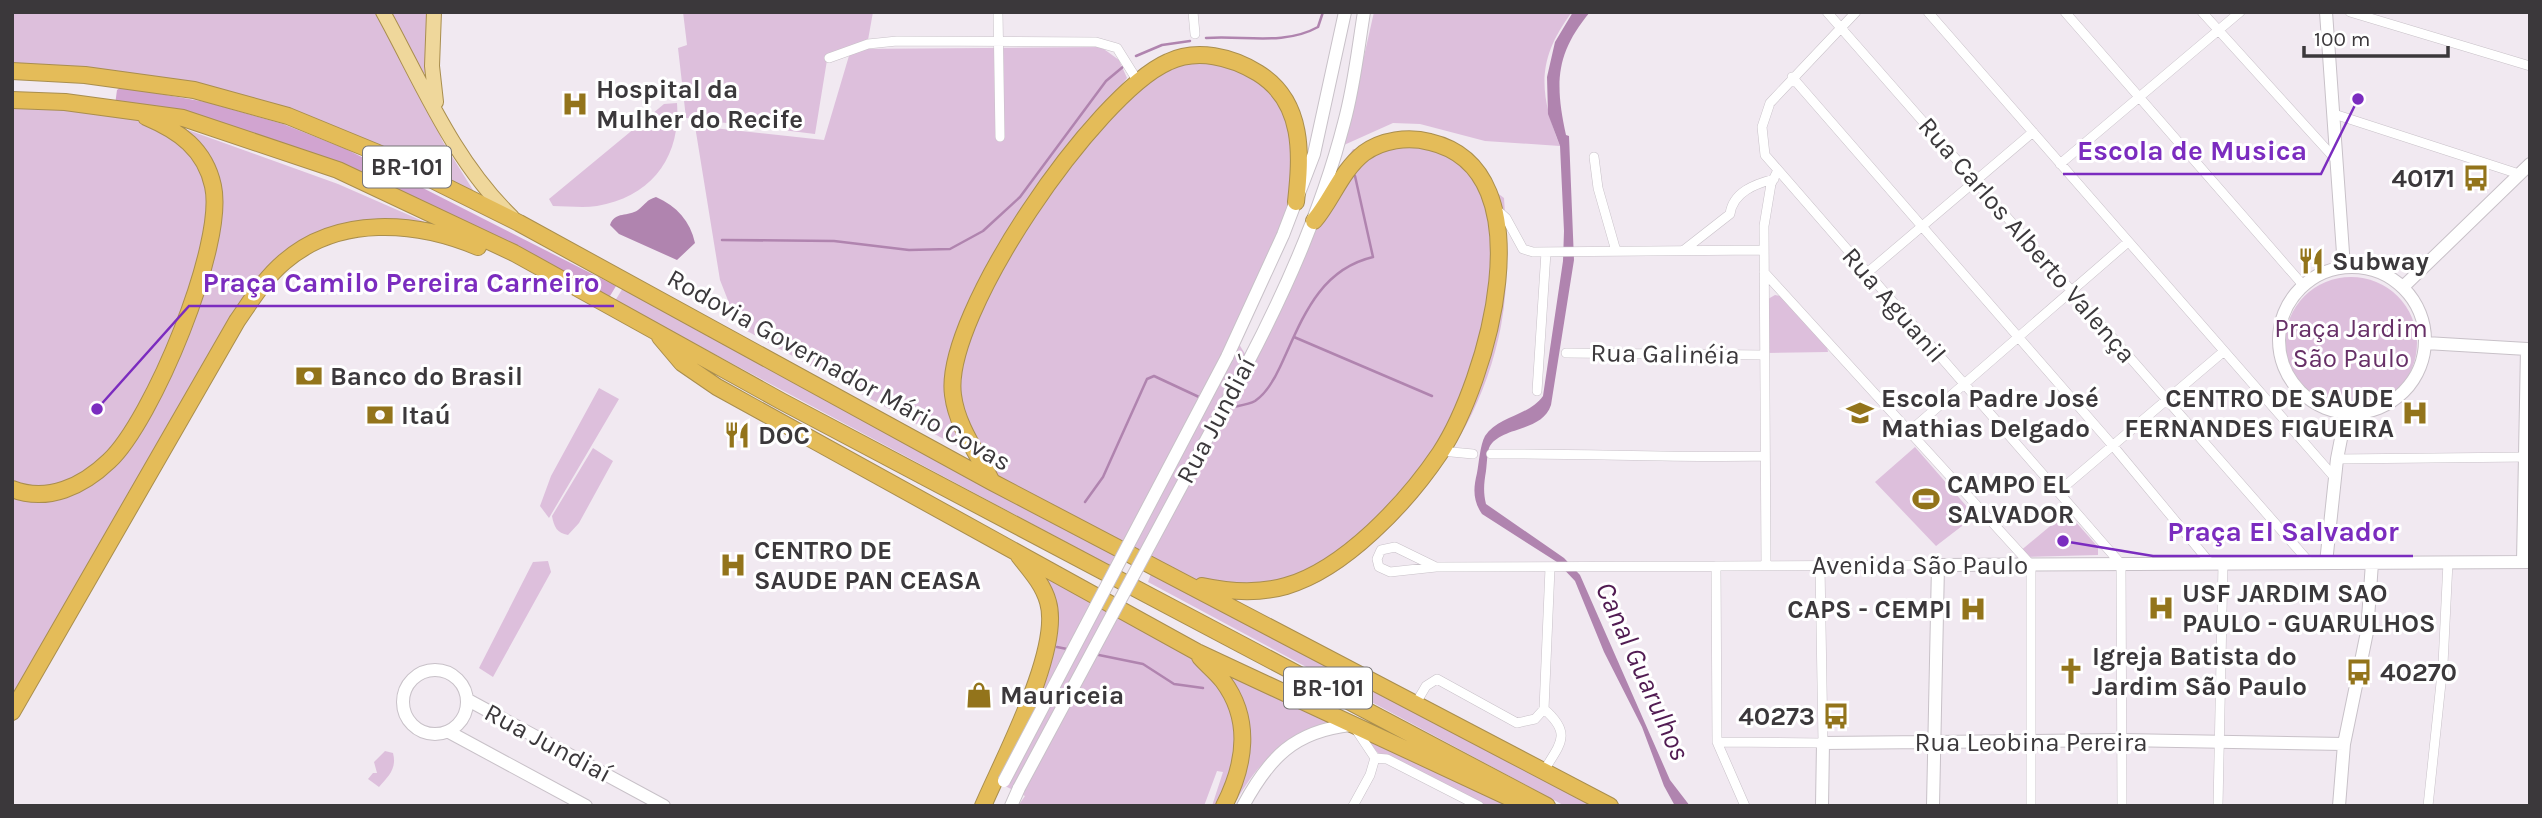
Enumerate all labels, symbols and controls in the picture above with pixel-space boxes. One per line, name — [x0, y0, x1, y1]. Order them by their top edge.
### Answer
scale bar — [2304, 14, 2448, 58]
text: 100 m — [2314, 27, 2371, 51]
place label: Hospital da Mulher do Recife — [596, 74, 803, 135]
hospital icon: Hospital da Mulher do Recife — [560, 89, 590, 119]
street label: Rua Carlos Alberto Valença — [1912, 111, 2142, 369]
callout: Escola de Musica — [2063, 125, 2321, 174]
text: Escola de Musica — [2077, 134, 2307, 167]
road number: BR-101 — [363, 146, 451, 188]
place label: 40171 — [2392, 163, 2455, 194]
bus stop icon: 40171 — [2461, 163, 2491, 193]
street label: Rua Aguanil — [1836, 241, 1952, 369]
restaurant icon: Subway — [2296, 246, 2326, 276]
place label: Subway — [2332, 246, 2429, 277]
callout: Praça Camilo Pereira Carneiro — [189, 257, 614, 306]
street label: Rodovia Governador Mário Covas — [662, 262, 1016, 478]
text: Praça Camilo Pereira Carneiro — [202, 266, 600, 299]
park label: Praça Jardim São Paulo — [2274, 313, 2428, 374]
street label: Rua Galinéia — [1590, 337, 1740, 371]
street label: Rua Jundiaí — [1170, 351, 1263, 489]
bank icon: Banco do Brasil — [294, 361, 324, 391]
place label: Banco do Brasil — [330, 361, 523, 392]
place label: Escola Padre José Mathias Delgado — [1881, 383, 2099, 444]
place label: CENTRO DE SAUDE FERNANDES FIGUEIRA — [2124, 383, 2394, 444]
school or university icon: Escola Padre José Mathias Delgado — [1845, 398, 1875, 428]
hospital icon: CENTRO DE SAUDE FERNANDES FIGUEIRA — [2400, 398, 2430, 428]
bank icon: Itaú — [365, 400, 395, 430]
place label: Itaú — [401, 400, 451, 431]
restaurant icon: DOC — [722, 420, 752, 450]
place label: DOC — [758, 420, 810, 451]
place label: CAMPO EL SALVADOR — [1947, 469, 2075, 530]
sports icon: CAMPO EL SALVADOR — [1911, 484, 1941, 514]
callout: Praça El Salvador — [2153, 507, 2413, 556]
text: Praça El Salvador — [2167, 515, 2399, 548]
place label: CENTRO DE SAUDE PAN CEASA — [754, 535, 981, 596]
hospital icon: CENTRO DE SAUDE PAN CEASA — [718, 550, 748, 580]
street label: Avenida São Paulo — [1812, 550, 2028, 581]
water label: Canal Guarulhos — [1589, 577, 1697, 765]
place label: USF JARDIM SAO PAULO - GUARULHOS — [2182, 578, 2436, 639]
hospital icon: USF JARDIM SAO PAULO - GUARULHOS — [2146, 593, 2176, 623]
place label: CAPS - CEMPI — [1787, 594, 1952, 625]
hospital icon: CAPS - CEMPI — [1958, 594, 1988, 624]
place label: Igreja Batista do Jardim São Paulo — [2092, 641, 2307, 702]
church icon: Igreja Batista do Jardim São Paulo — [2056, 656, 2086, 686]
bus stop icon: 40270 — [2344, 657, 2374, 687]
place label: 40270 — [2380, 657, 2457, 688]
road number: BR-101 — [1284, 668, 1372, 708]
shop icon: Mauriceia — [964, 680, 994, 710]
place label: Mauriceia — [1000, 680, 1124, 711]
street label: Rua Jundiaí — [479, 697, 617, 790]
place label: 40273 — [1738, 701, 1815, 732]
bus stop icon: 40273 — [1821, 701, 1851, 731]
street label: Rua Leobina Pereira — [1914, 727, 2148, 758]

